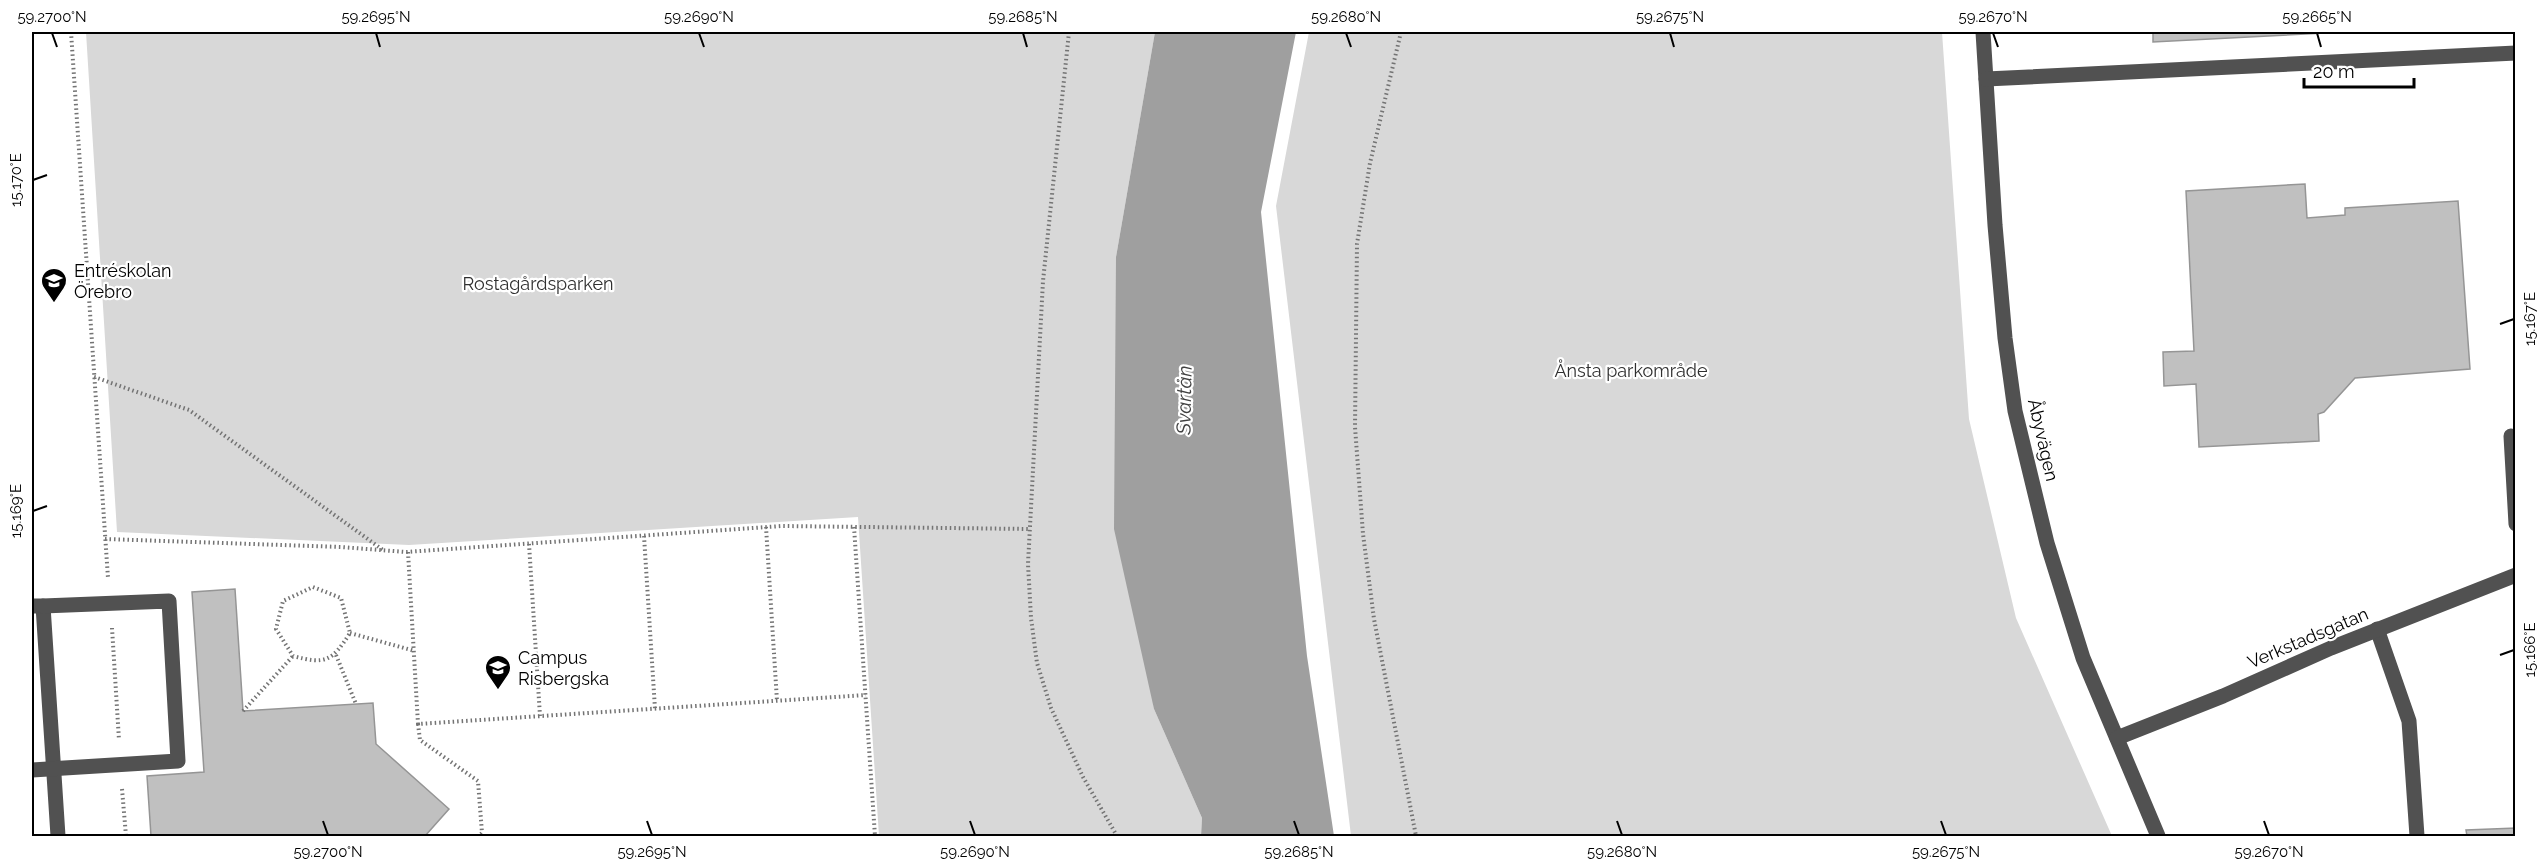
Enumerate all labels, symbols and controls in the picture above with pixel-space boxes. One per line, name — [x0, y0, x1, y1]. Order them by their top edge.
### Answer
text: 59.2700°N — [17, 8, 87, 26]
text: 59.2695°N — [341, 8, 411, 26]
text: 59.2690°N — [664, 8, 734, 26]
text: 59.2685°N — [988, 8, 1058, 26]
text: 59.2680°N — [1311, 8, 1381, 26]
text: 59.2675°N — [1636, 8, 1704, 26]
text: 59.2670°N — [1958, 8, 2028, 26]
text: 59.2665°N — [2282, 8, 2352, 26]
scale bar — [2304, 51, 2414, 89]
text: 20 m — [2313, 61, 2355, 82]
text: 15.170°E — [7, 153, 25, 207]
place label: Entréskolan Örebro — [74, 260, 172, 302]
school or university icon: Entréskolan Örebro — [39, 266, 69, 304]
park label: Rostagårdsparken — [463, 273, 613, 294]
text: 15.167°E — [2521, 292, 2539, 346]
park label: Ånsta parkområde — [1554, 359, 1708, 381]
water label: Svartån — [1171, 365, 1197, 436]
street label: Åbyvägen — [2024, 396, 2064, 483]
text: 15.169°E — [7, 484, 25, 538]
street label: Verkstadsgatan — [2244, 603, 2371, 672]
text: 15.166°E — [2521, 622, 2539, 678]
place label: Campus Risbergska — [518, 647, 609, 689]
school or university icon: Campus Risbergska — [483, 653, 513, 691]
text: 59.2700°N — [293, 843, 363, 861]
text: 59.2695°N — [617, 843, 687, 861]
text: 59.2690°N — [940, 843, 1010, 861]
text: 59.2685°N — [1264, 843, 1334, 861]
text: 59.2680°N — [1587, 843, 1657, 861]
text: 59.2675°N — [1912, 843, 1980, 861]
text: 59.2670°N — [2234, 843, 2304, 861]

